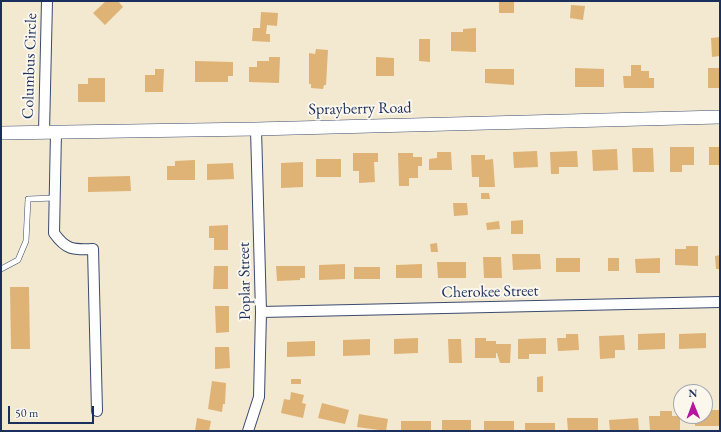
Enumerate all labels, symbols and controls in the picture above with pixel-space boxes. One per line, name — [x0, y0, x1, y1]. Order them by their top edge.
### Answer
street label: Columbus Circle — [19, 13, 41, 119]
street label: Sprayberry Road — [308, 99, 412, 119]
street label: Poplar Street — [235, 242, 255, 320]
street label: Cherokee Street — [441, 282, 539, 302]
north arrow — [673, 384, 713, 424]
text: N — [688, 386, 697, 400]
scale bar — [10, 398, 96, 424]
text: 50 m — [15, 405, 38, 421]

